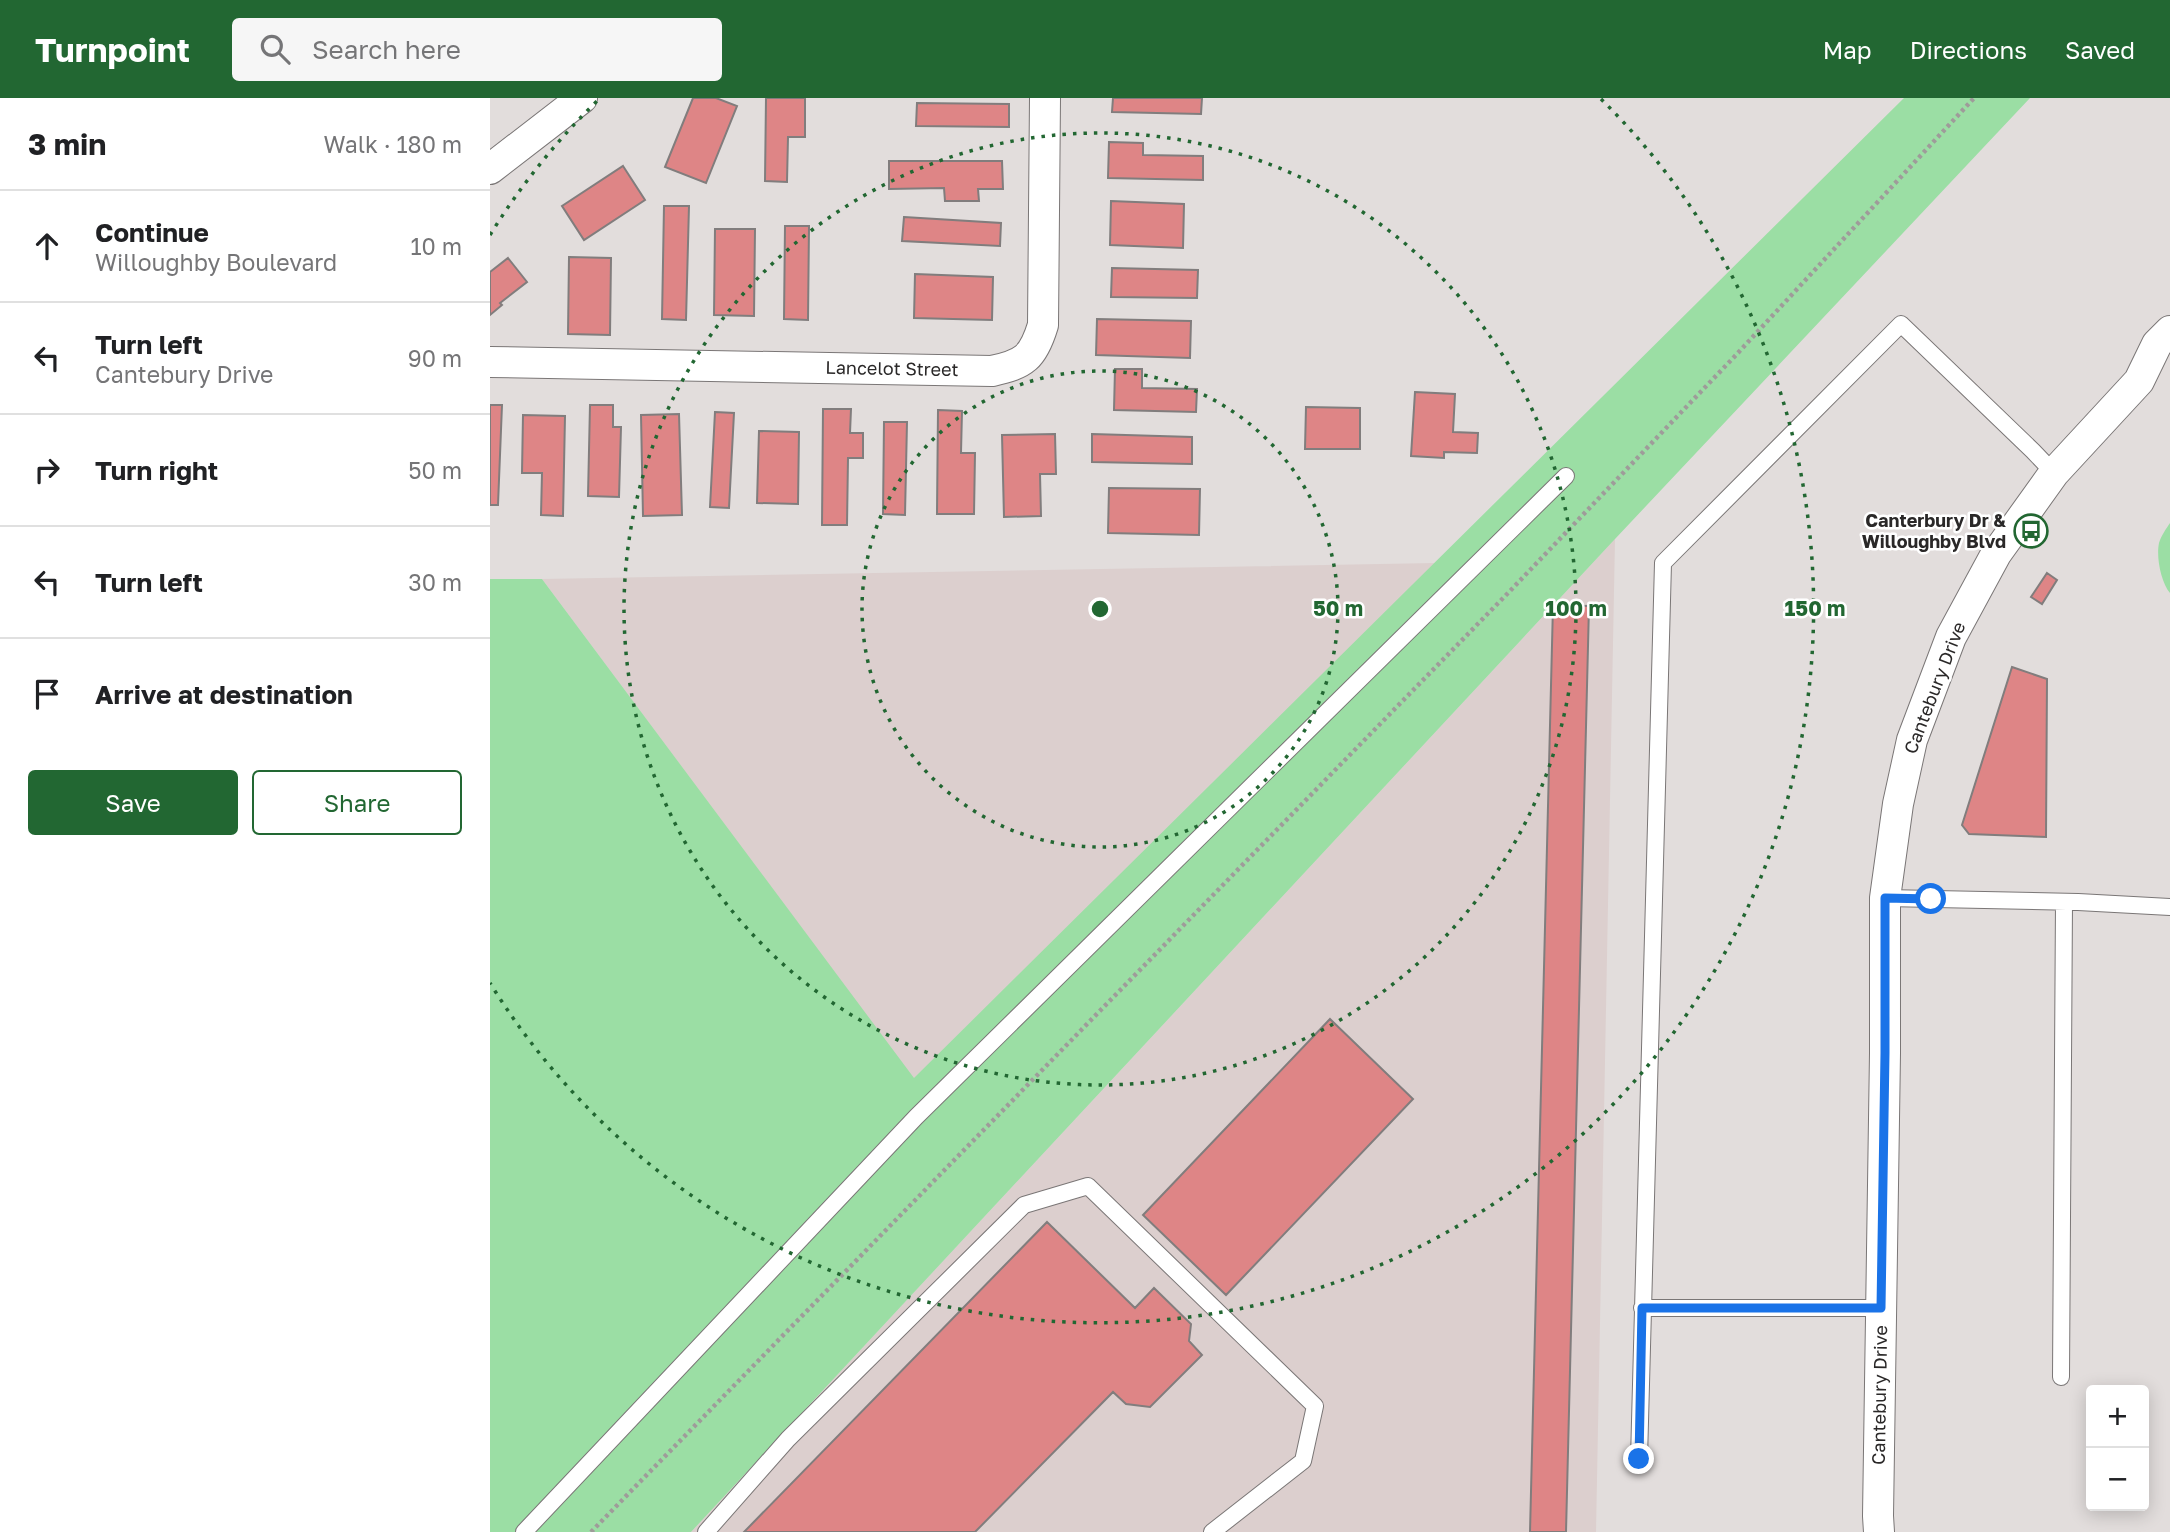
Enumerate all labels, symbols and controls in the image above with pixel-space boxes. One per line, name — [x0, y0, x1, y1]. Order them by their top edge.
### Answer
search box — [232, 18, 722, 81]
text: Turnpoint — [35, 30, 190, 69]
icon: search — [256, 30, 294, 68]
text: Search here — [312, 34, 461, 65]
text: Map — [1823, 35, 1872, 64]
text: Directions — [1910, 35, 2027, 64]
text: Saved — [2065, 35, 2135, 64]
text: 3 min — [28, 126, 106, 162]
text: Walk · 180 m — [324, 130, 462, 158]
text: Continue — [95, 217, 209, 248]
icon: ahead — [28, 227, 66, 265]
text: 10 m — [410, 232, 462, 260]
text: Willoughby Boulevard — [95, 248, 337, 276]
text: Turn left — [95, 329, 203, 360]
icon: left — [28, 339, 66, 377]
text: 90 m — [408, 344, 462, 372]
street label: Lancelot Street — [825, 356, 959, 380]
text: Cantebury Drive — [95, 360, 273, 388]
icon: right — [28, 451, 66, 489]
text: Turn right — [95, 455, 218, 486]
text: 50 m — [408, 456, 462, 484]
place label: Canterbury Dr & Willoughby Blvd — [1862, 509, 2006, 552]
bus stop icon: Canterbury Dr & Willoughby Blvd — [2012, 512, 2050, 550]
icon: left — [28, 563, 66, 601]
text: Turn left — [95, 567, 203, 598]
text: 30 m — [408, 568, 462, 596]
text: 50 m — [1313, 595, 1363, 621]
text: 100 m — [1545, 595, 1607, 621]
text: 150 m — [1785, 595, 1845, 621]
centre of rings — [1088, 597, 1112, 621]
street label: Cantebury Drive — [1899, 619, 1969, 757]
icon: arrive — [28, 675, 66, 713]
text: Arrive at destination — [95, 679, 353, 710]
button: Save — [28, 770, 238, 835]
button: Share — [252, 770, 462, 835]
route start — [1915, 883, 1946, 914]
street label: Cantebury Drive — [1867, 1325, 1891, 1465]
map controls — [2086, 1385, 2149, 1511]
button: + — [2086, 1385, 2149, 1448]
route end — [1623, 1443, 1654, 1474]
button: − — [2086, 1448, 2149, 1511]

